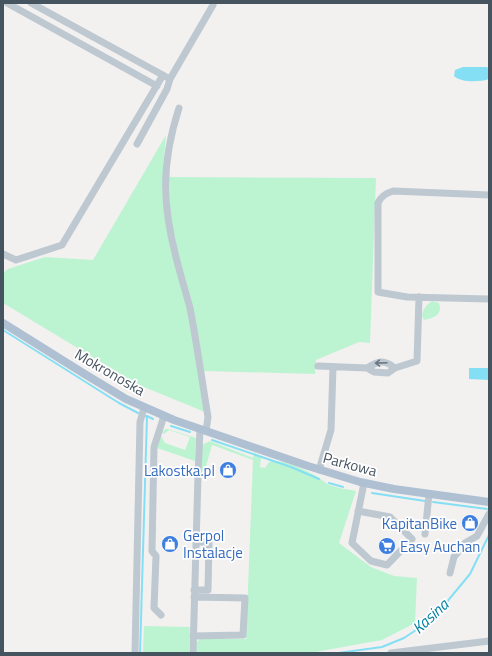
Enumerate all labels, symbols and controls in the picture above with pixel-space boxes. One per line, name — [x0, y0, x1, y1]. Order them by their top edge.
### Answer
street label: Mokronoska — [70, 342, 150, 402]
one-way arrow — [375, 359, 388, 367]
street label: Parkowa — [320, 446, 380, 482]
place label: Lakostka.pl — [144, 459, 215, 482]
shop icon: Lakostka.pl — [218, 460, 238, 480]
place label: KapitanBike — [382, 512, 457, 535]
shop icon: KapitanBike — [460, 513, 480, 533]
place label: Gerpol Instalacje — [183, 524, 243, 564]
shop icon: Gerpol Instalacje — [160, 534, 180, 554]
place label: Easy Auchan — [400, 535, 480, 558]
supermarket icon: Easy Auchan — [377, 536, 397, 556]
water label: Kasina — [406, 592, 454, 639]

